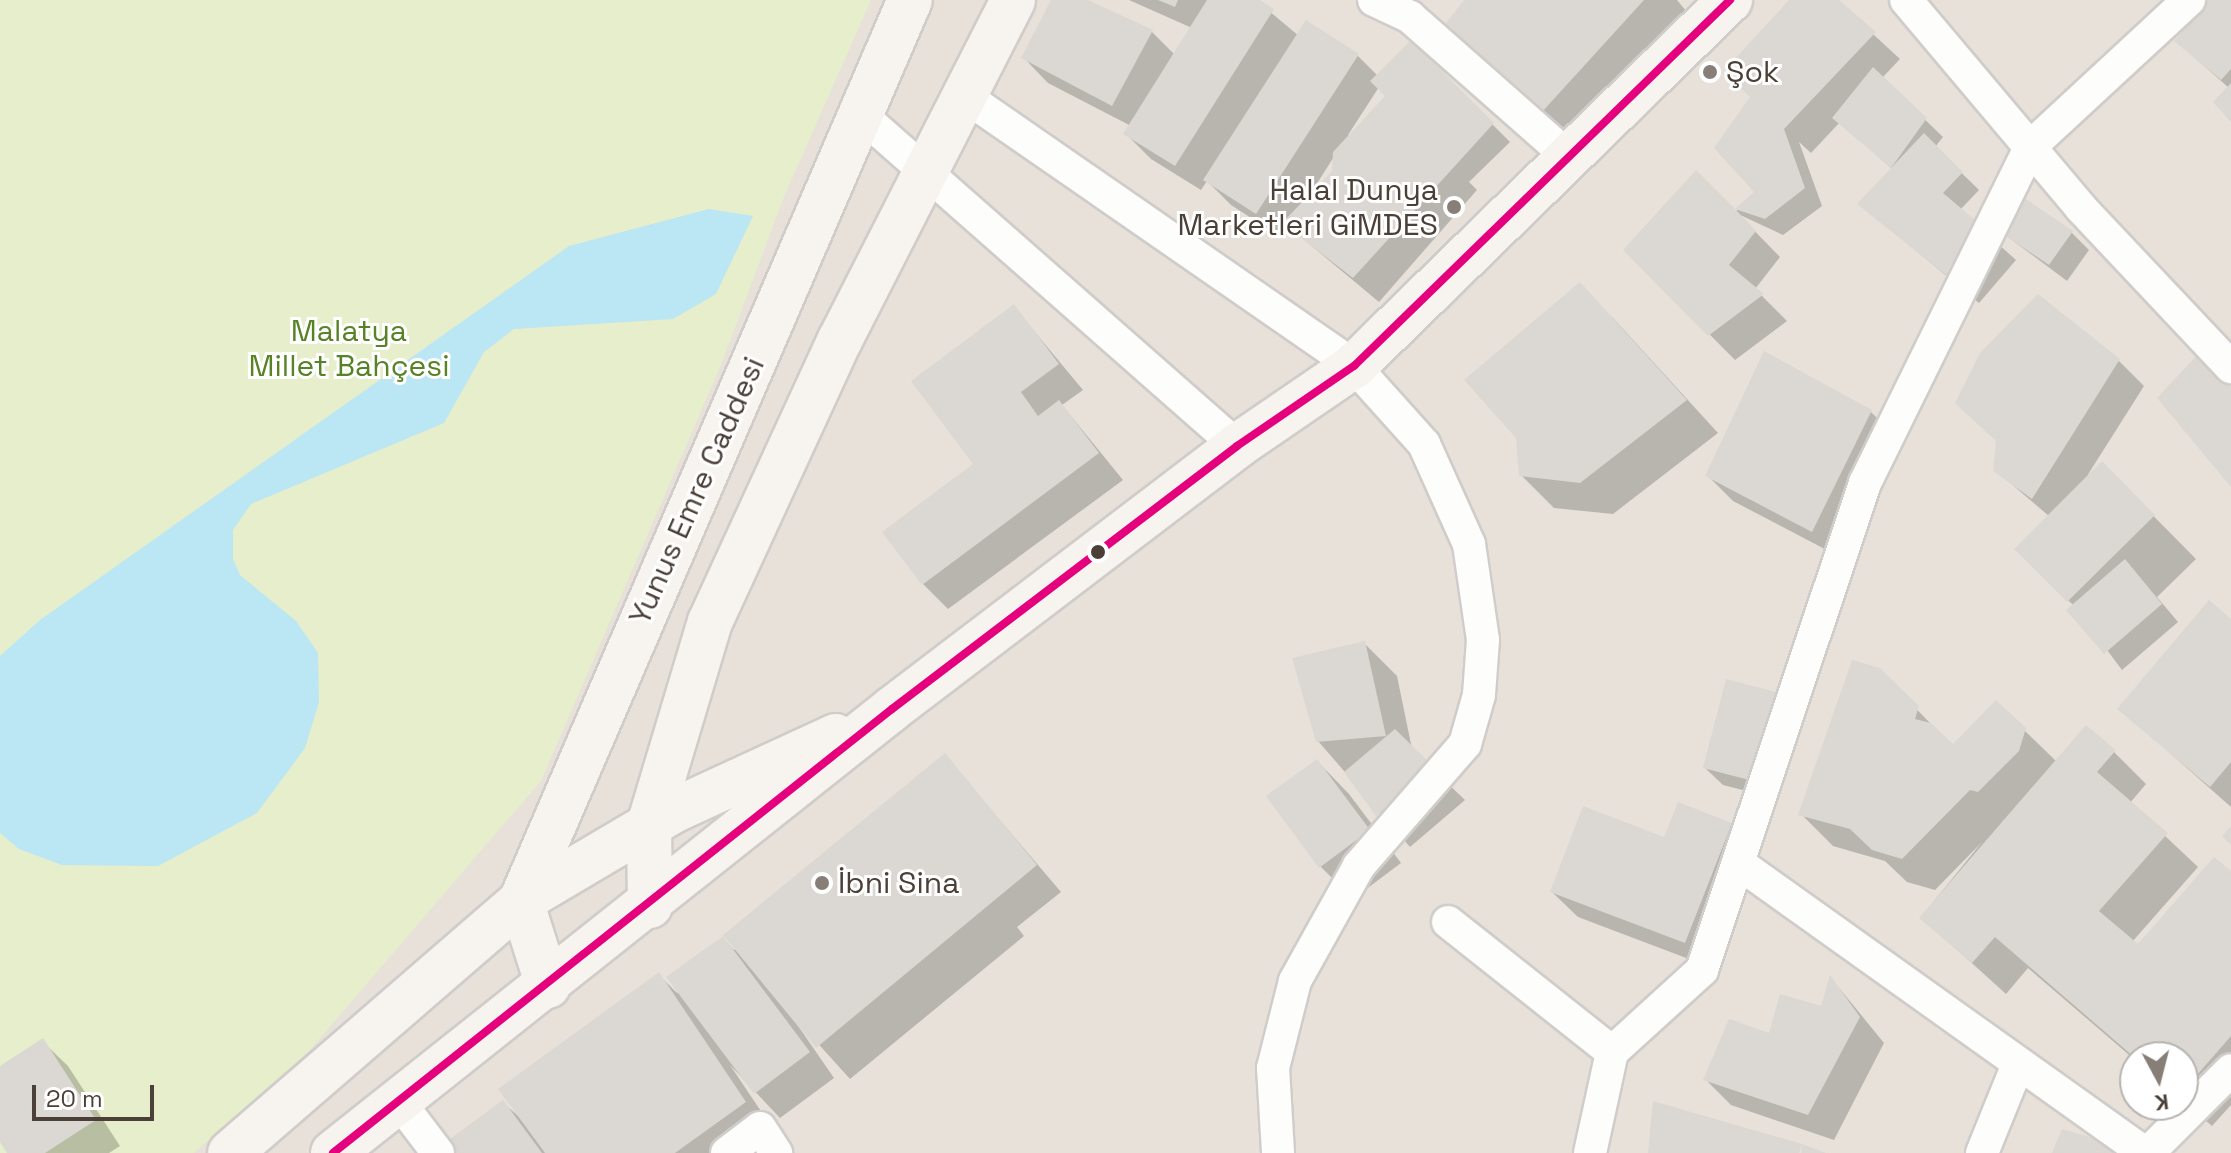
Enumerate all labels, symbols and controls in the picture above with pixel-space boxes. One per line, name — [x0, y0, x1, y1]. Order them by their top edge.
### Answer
place label: Şok — [1726, 54, 1779, 90]
marker: Şok — [1701, 63, 1719, 81]
place label: Halal Dunya Marketleri GiMDES — [1177, 172, 1438, 242]
marker: Halal Dunya Marketleri GiMDES — [1445, 198, 1463, 216]
park label: Malatya Millet Bahçesi — [248, 313, 450, 384]
street label: Yunus Emre Caddesi — [622, 352, 772, 630]
unlabelled marker — [1090, 544, 1106, 560]
place label: İbni Sina — [838, 865, 959, 901]
marker: İbni Sina — [813, 874, 831, 892]
north arrow — [2119, 1041, 2199, 1121]
scale bar — [36, 1069, 158, 1119]
text: 20 m — [46, 1083, 103, 1114]
text: K — [2153, 1088, 2170, 1118]

